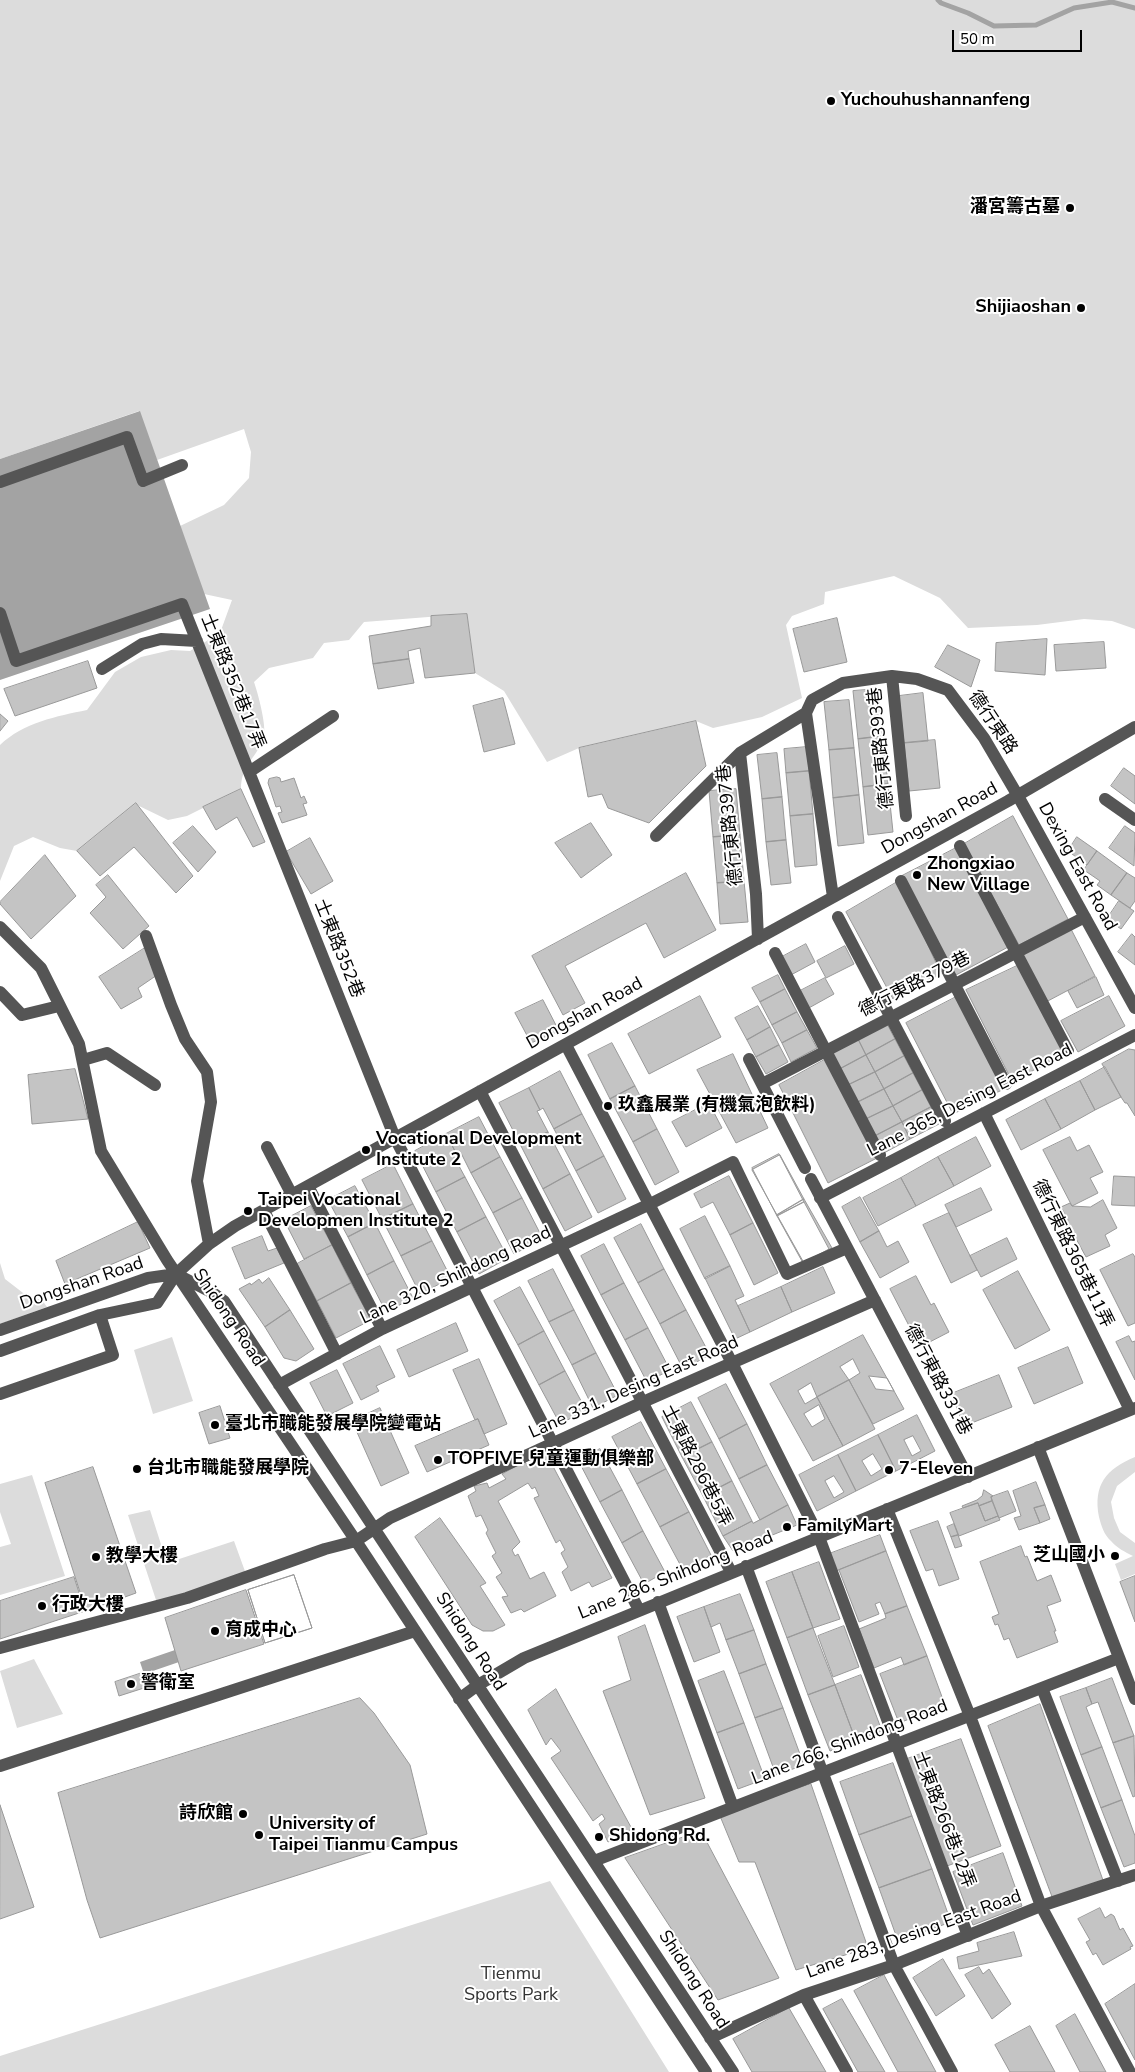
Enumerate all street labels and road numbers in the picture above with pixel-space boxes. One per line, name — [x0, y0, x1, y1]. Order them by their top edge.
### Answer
street label: 士東路352巷17弄 — [195, 611, 269, 753]
street label: 德行東路393巷 — [865, 686, 899, 810]
street label: 德行東路 — [963, 687, 1021, 759]
street label: 德行東路397巷 — [714, 763, 748, 887]
street label: Dongshan Road — [878, 778, 1002, 860]
street label: Dexing East Road — [1033, 799, 1121, 935]
street label: 士東路352巷 — [308, 897, 368, 1001]
street label: 德行東路379巷 — [856, 948, 974, 1022]
street label: Dongshan Road — [523, 973, 647, 1055]
street label: Lane 365, Desing East Road — [864, 1040, 1076, 1162]
street label: 德行東路365巷11弄 — [1027, 1176, 1117, 1332]
street label: Lane 320, Shihdong Road — [357, 1222, 555, 1330]
street label: Dongshan Road — [17, 1253, 147, 1315]
street label: Shidong Road — [187, 1265, 269, 1371]
street label: 德行東路331巷 — [899, 1321, 975, 1439]
street label: Lane 331, Desing East Road — [526, 1332, 742, 1444]
street label: 士東路286巷5弄 — [656, 1402, 736, 1530]
street label: Lane 286, Shihdong Road — [575, 1527, 777, 1625]
street label: Shidong Road — [430, 1589, 510, 1695]
street label: Lane 266, Shihdong Road — [749, 1696, 951, 1790]
street label: 士東路266巷12弄 — [907, 1749, 979, 1891]
street label: Lane 283, Desing East Road — [804, 1886, 1024, 1984]
street label: Shidong Road — [653, 1927, 733, 2033]

